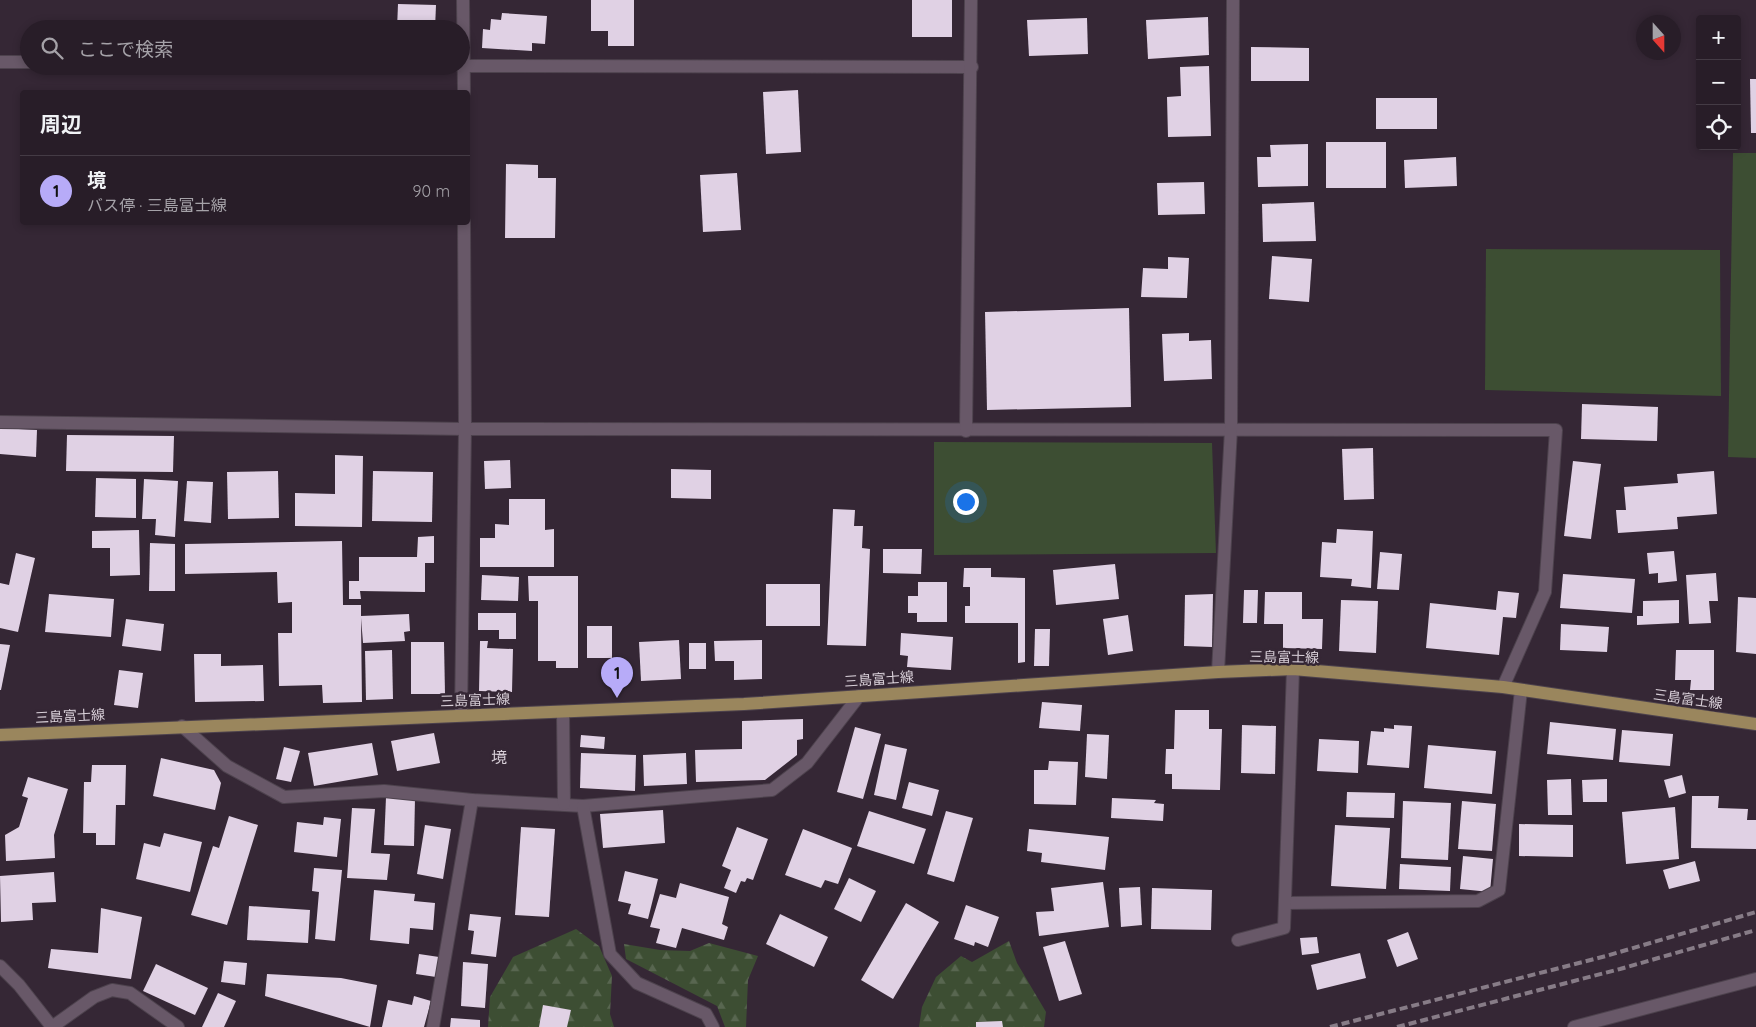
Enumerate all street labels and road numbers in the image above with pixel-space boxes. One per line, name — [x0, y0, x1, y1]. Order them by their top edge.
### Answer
street label: 三島富士線 — [1249, 647, 1319, 667]
street label: 三島富士線 — [843, 668, 915, 690]
street label: 三島富士線 — [1652, 685, 1724, 713]
street label: 三島富士線 — [440, 690, 510, 710]
street label: 三島富士線 — [35, 705, 105, 727]

